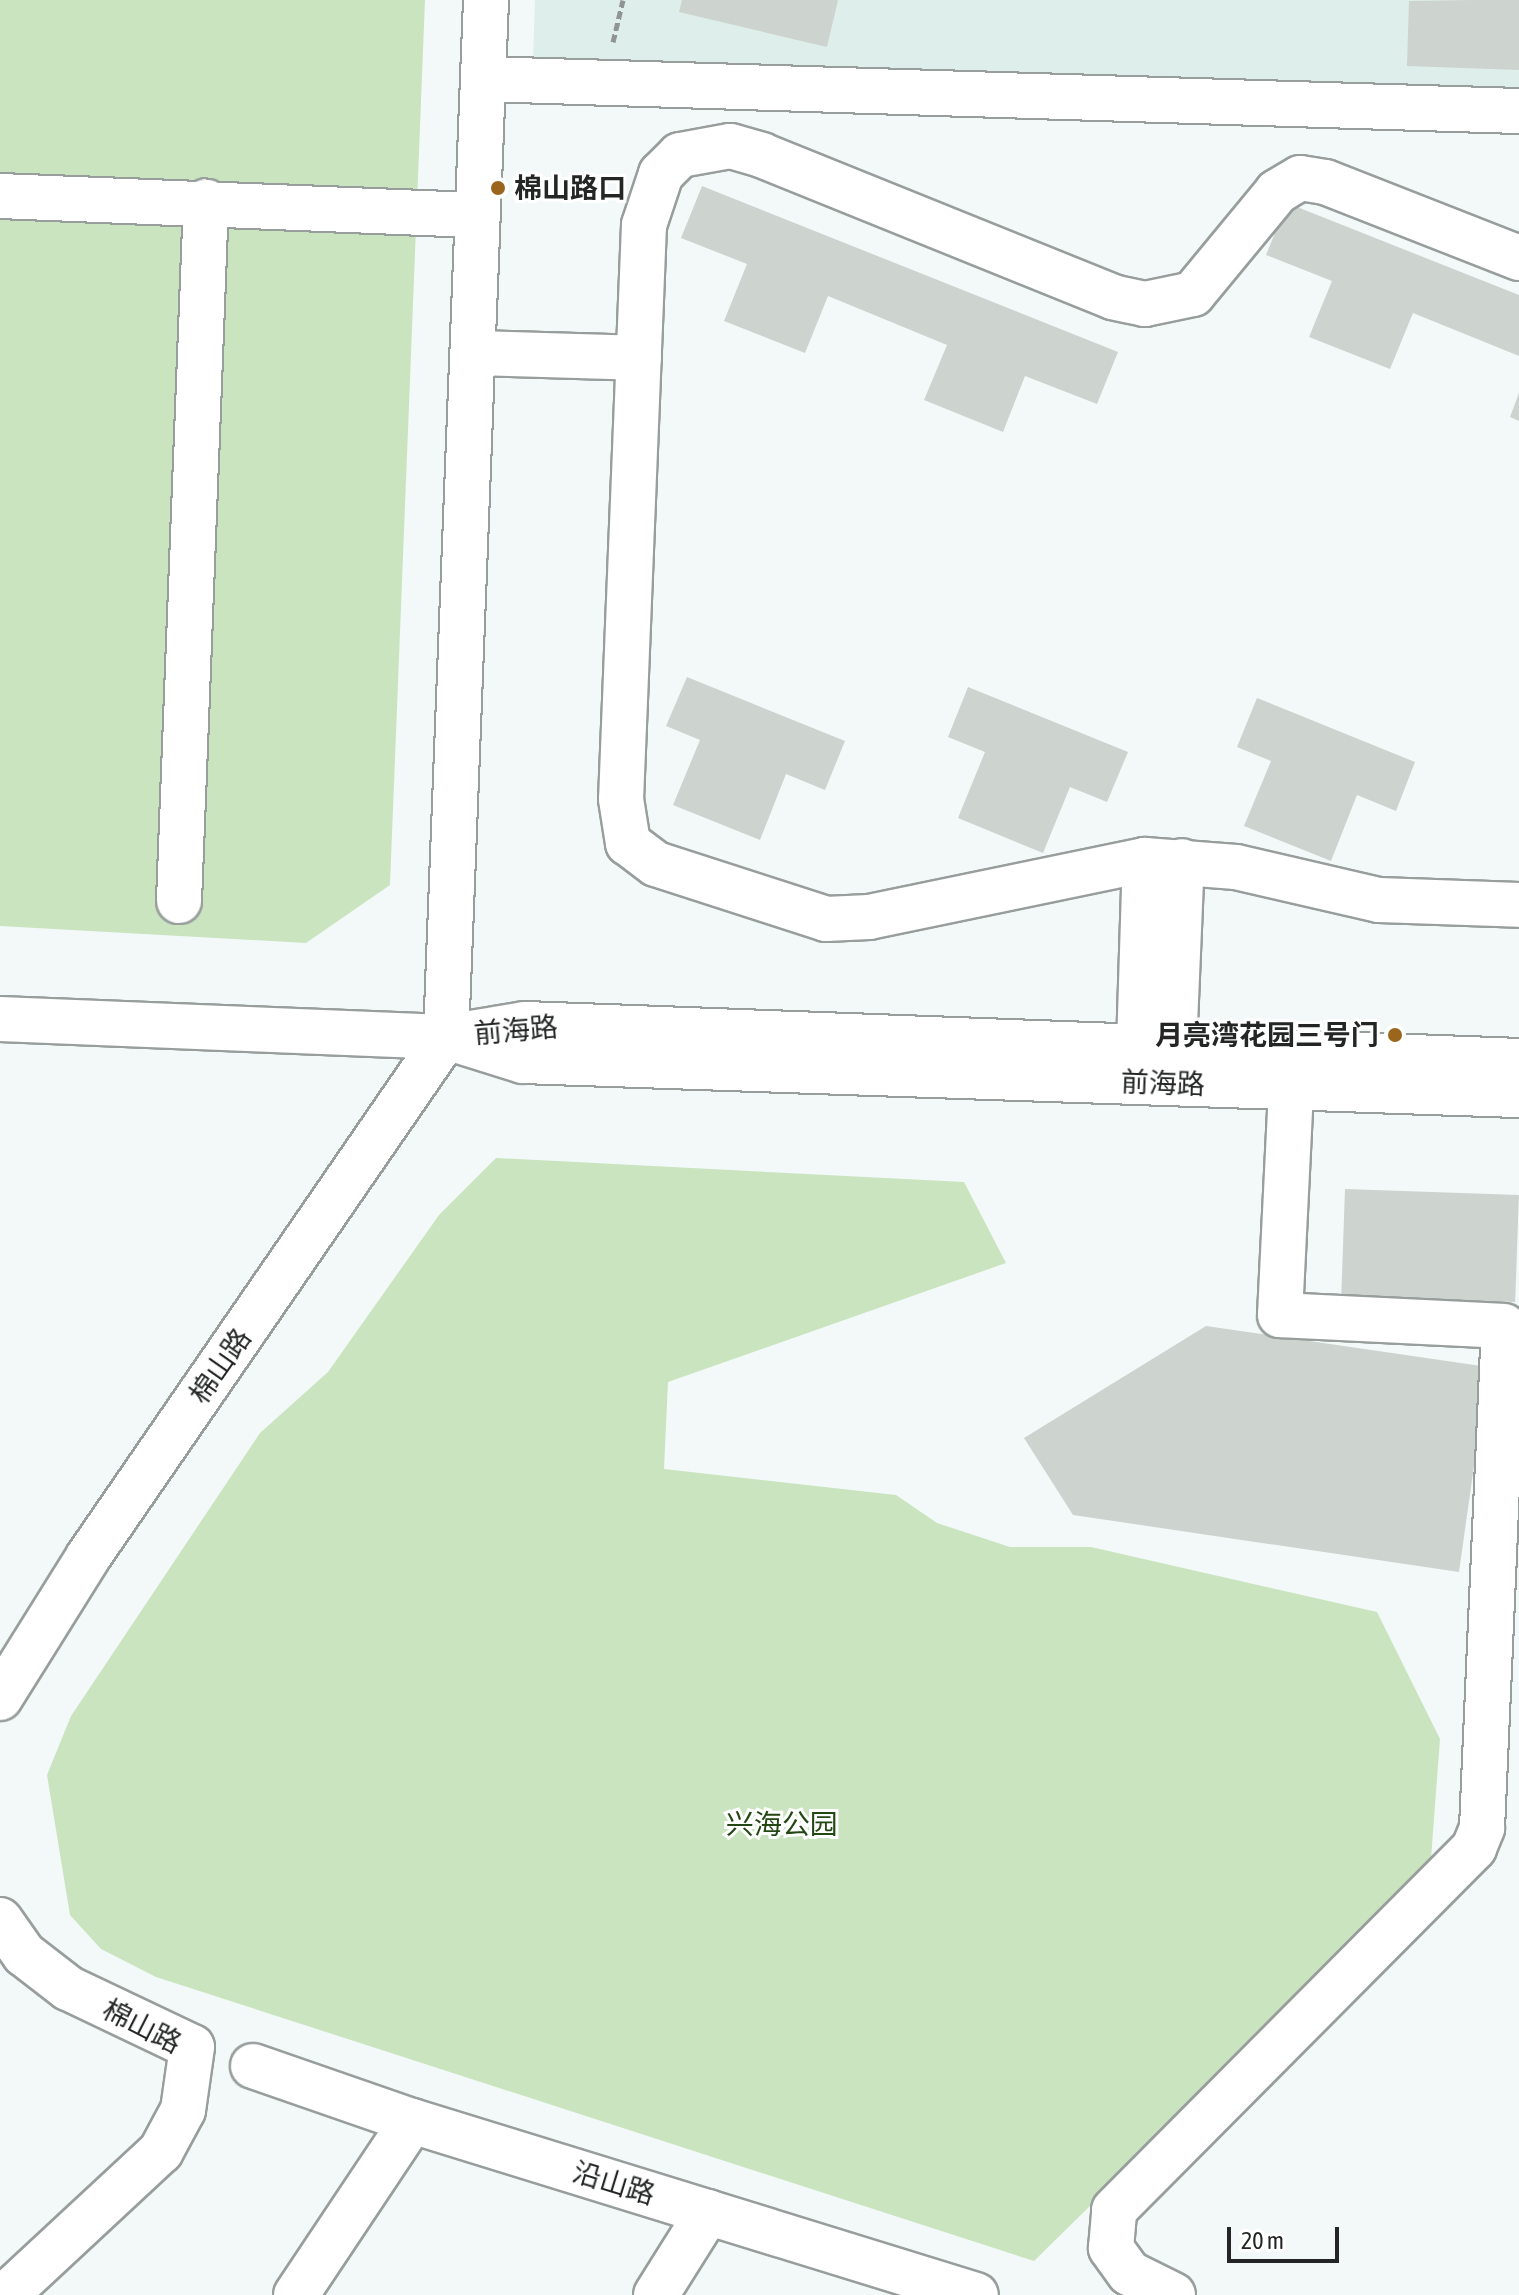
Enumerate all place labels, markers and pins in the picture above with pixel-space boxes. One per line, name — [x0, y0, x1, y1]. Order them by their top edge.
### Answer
place label: 棉山路口 — [514, 171, 626, 205]
marker: 棉山路口 — [489, 179, 507, 197]
place label: 月亮湾花园三号门 — [1155, 1018, 1379, 1052]
marker: 月亮湾花园三号门 — [1386, 1026, 1404, 1044]

